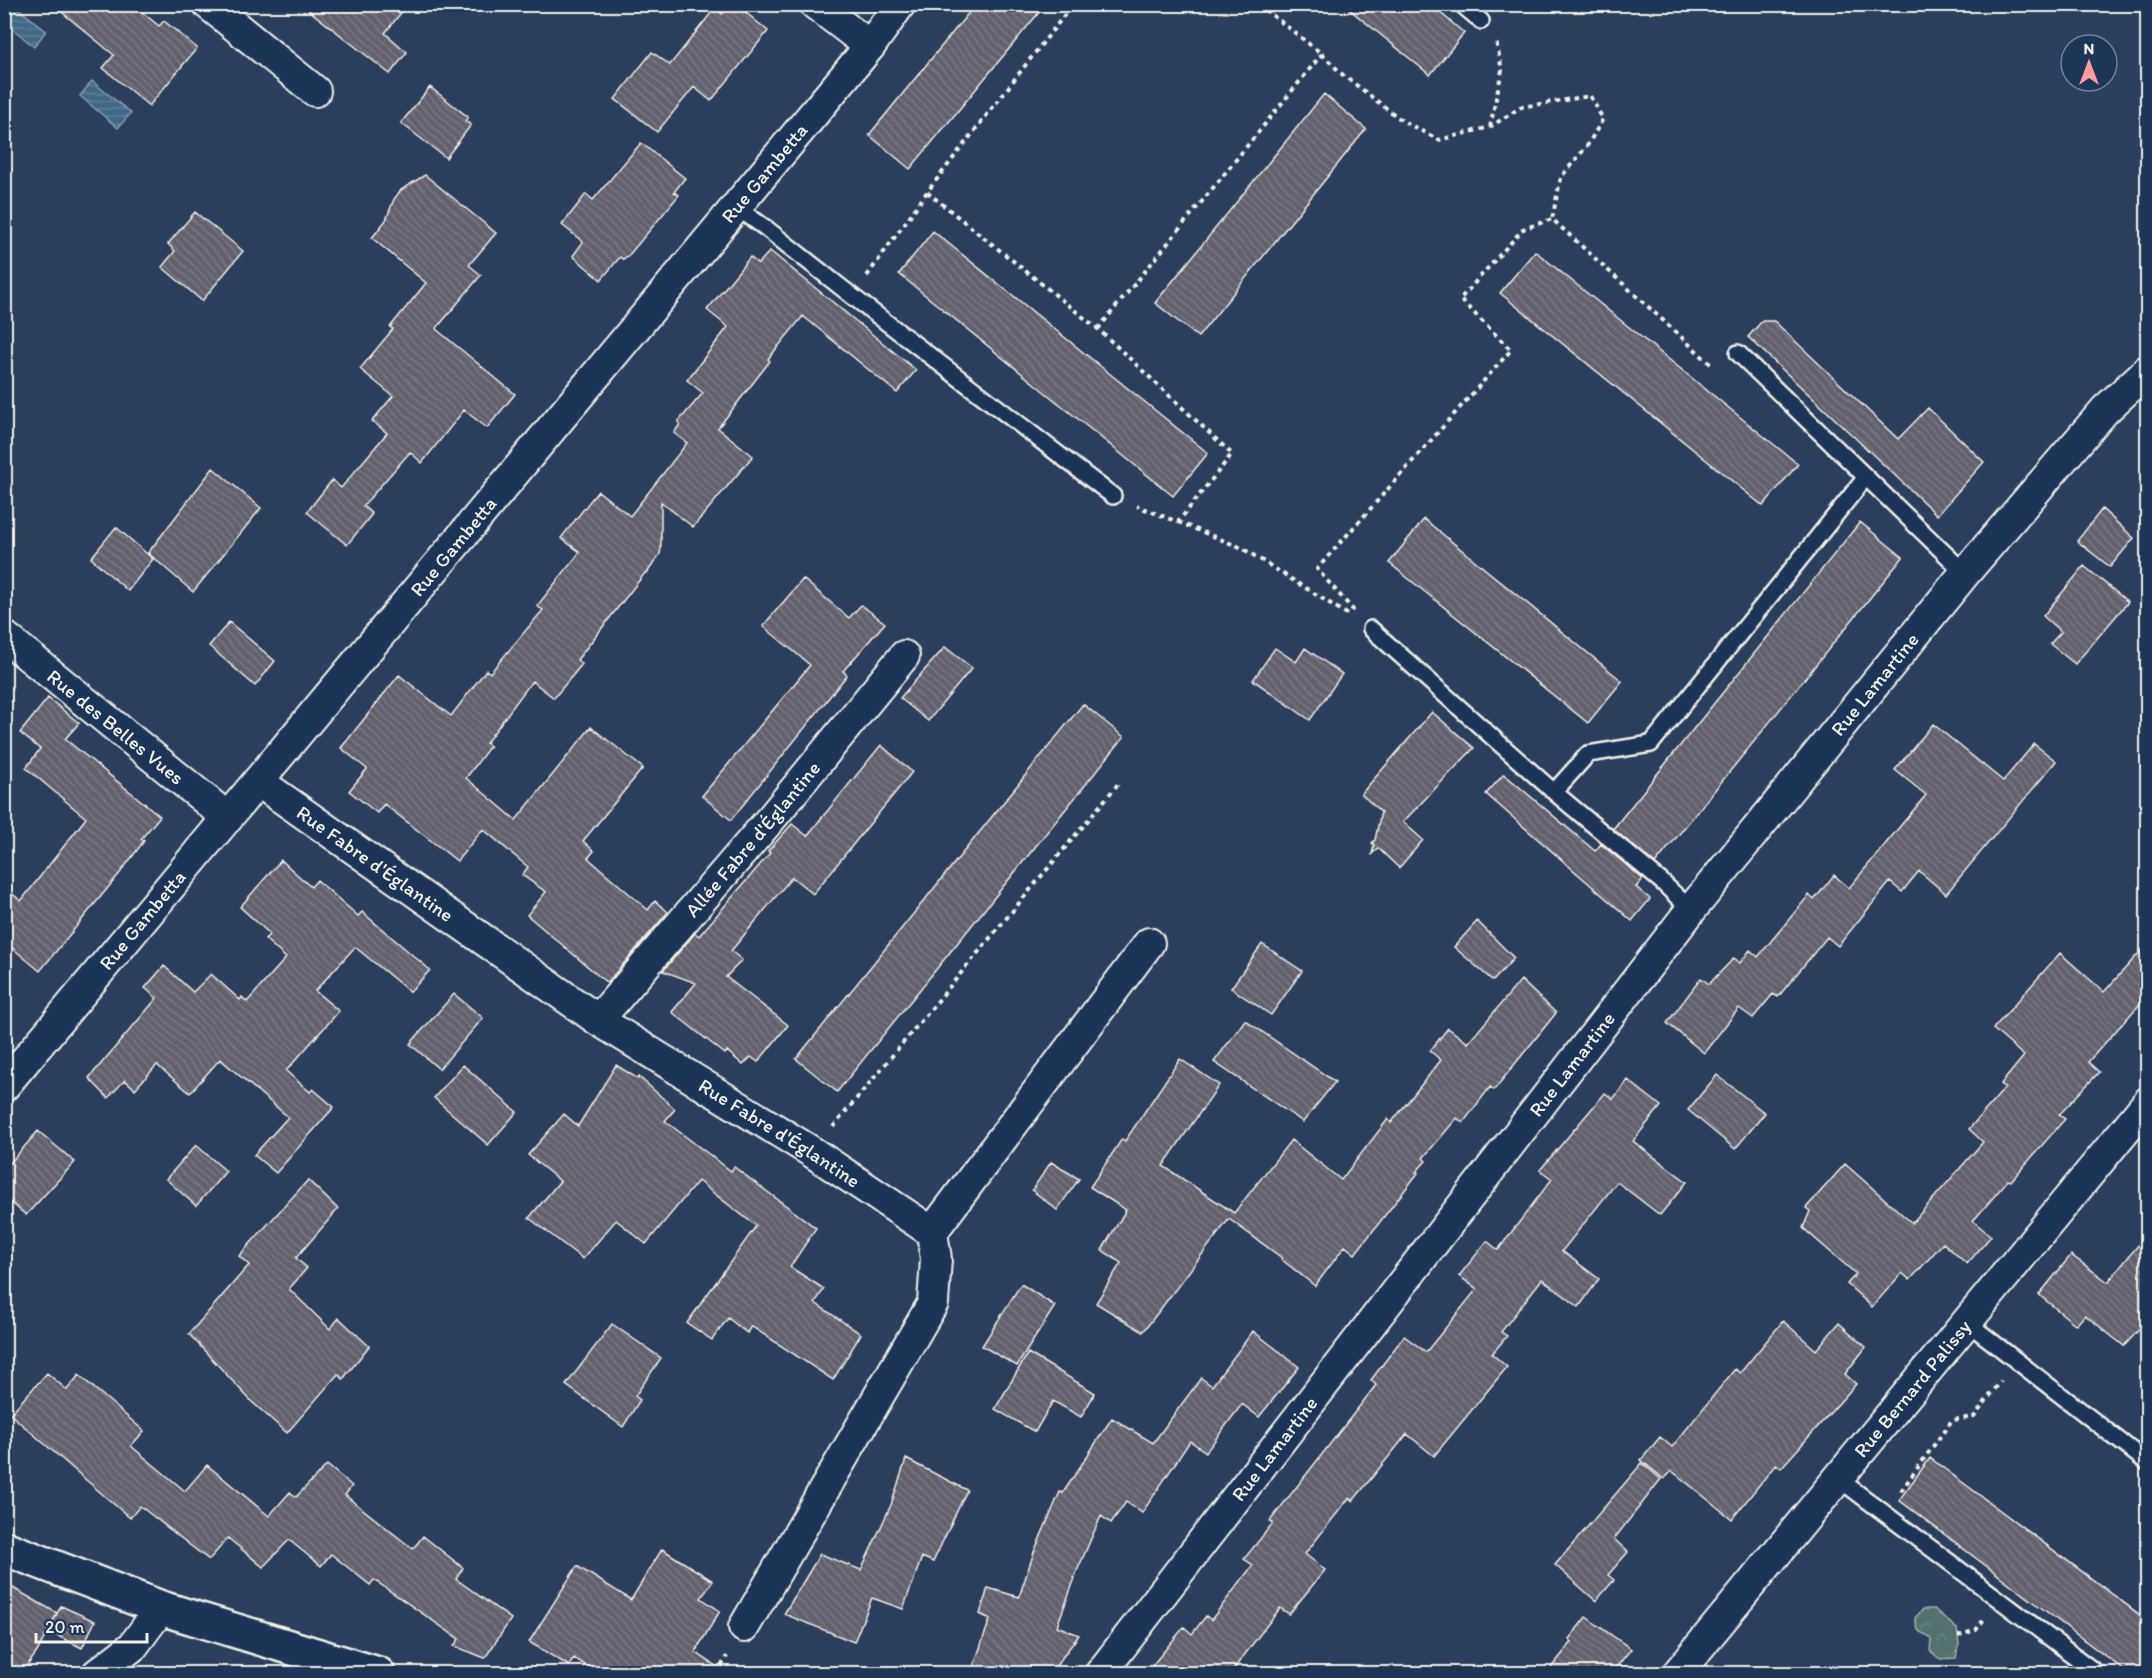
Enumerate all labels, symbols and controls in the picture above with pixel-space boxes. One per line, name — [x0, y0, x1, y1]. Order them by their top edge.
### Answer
north arrow — [2059, 33, 2119, 93]
text: N — [2084, 39, 2094, 58]
street label: Rue Gambetta — [716, 118, 813, 228]
street label: Rue Gambetta — [405, 492, 502, 601]
street label: Rue Lamartine — [1826, 628, 1924, 741]
street label: Rue des Belles Vues — [42, 664, 189, 790]
street label: Allée Fabre d'Églantine — [680, 756, 825, 922]
street label: Rue Fabre d'Églantine — [292, 800, 458, 927]
street label: Rue Gambetta — [94, 865, 191, 975]
street label: Rue Lamartine — [1524, 1007, 1620, 1121]
street label: Rue Fabre d'Églantine — [694, 1073, 865, 1193]
street label: Rue Bernard Palissy — [1848, 1314, 1976, 1462]
street label: Rue Lamartine — [1226, 1391, 1322, 1506]
scale bar — [36, 1606, 147, 1644]
text: 20 m — [45, 1616, 85, 1638]

